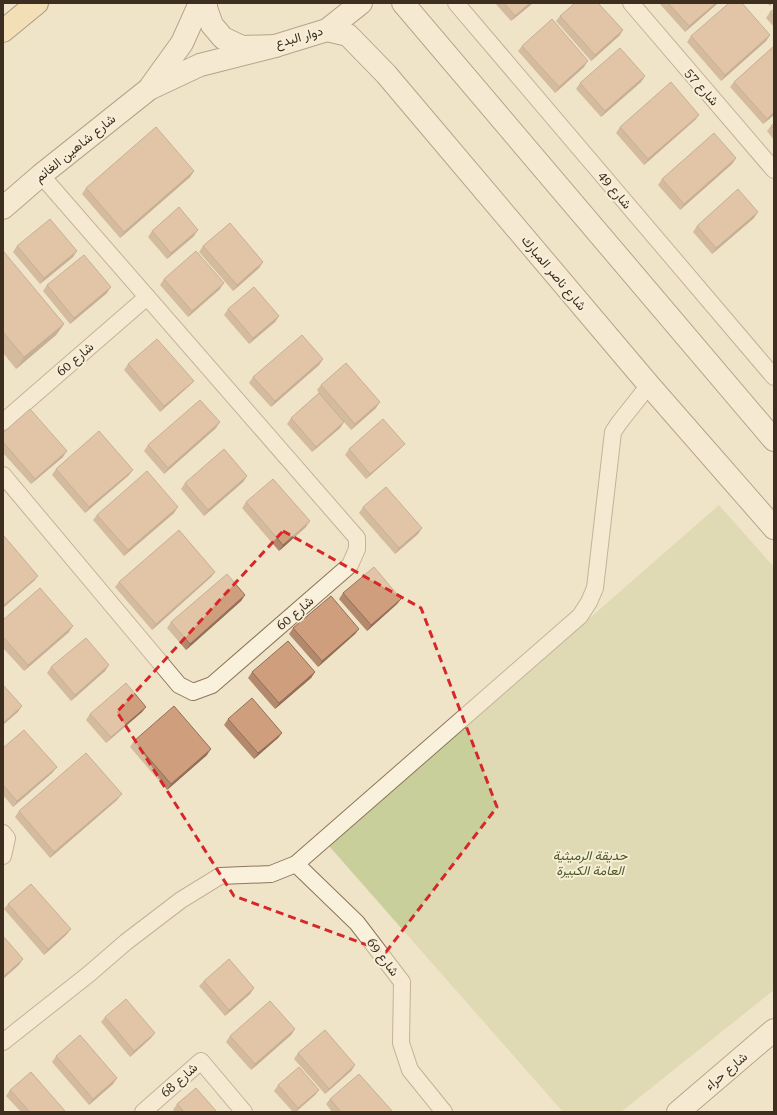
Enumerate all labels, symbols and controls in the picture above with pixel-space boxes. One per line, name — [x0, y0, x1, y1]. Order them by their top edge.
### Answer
street label: دوار البدع — [273, 23, 325, 53]
street label: شارع 57 — [680, 65, 722, 110]
street label: شارع شاهين الغانم — [32, 111, 120, 187]
street label: شارع 49 — [594, 168, 635, 213]
street label: شارع ناصر المبارك — [517, 233, 590, 315]
street label: شارع 60 — [53, 339, 98, 381]
street label: شارع 60 — [273, 593, 318, 635]
park label: حديقة الرميثية العامة الكبيرة — [553, 848, 629, 879]
street label: شارع 69 — [362, 935, 402, 980]
street label: شارع حراء — [702, 1049, 751, 1095]
street label: شارع 68 — [158, 1060, 202, 1102]

